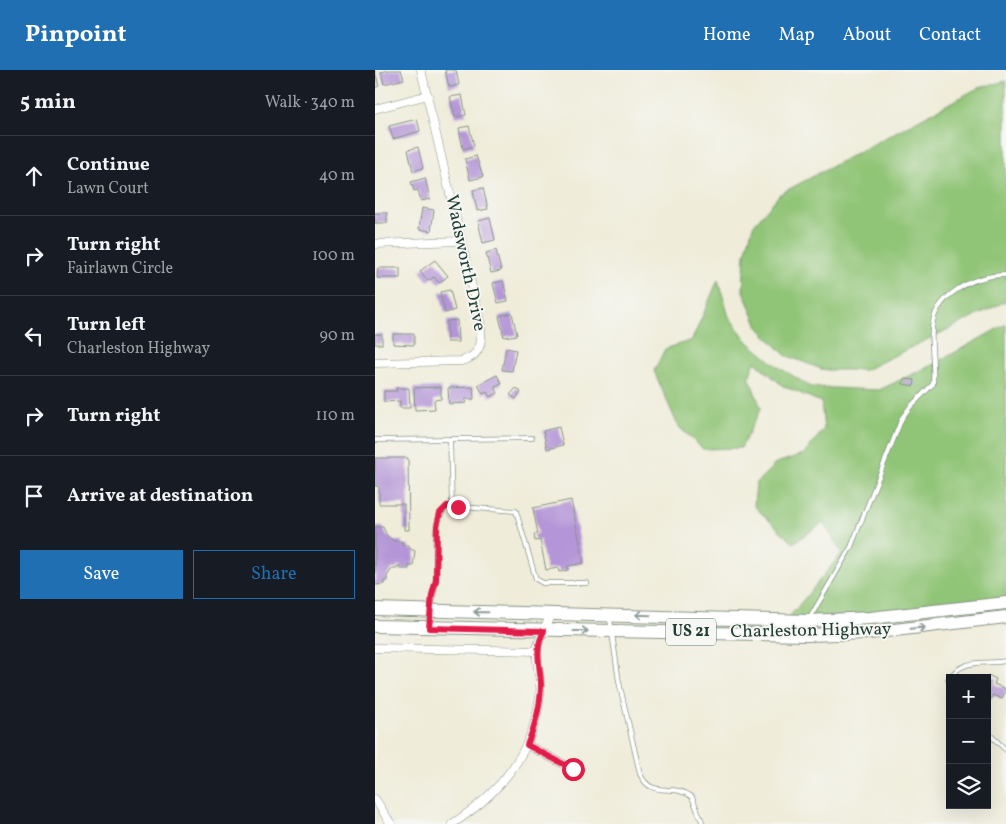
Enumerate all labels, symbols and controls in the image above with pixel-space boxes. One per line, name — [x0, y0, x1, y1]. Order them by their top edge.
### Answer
text: Pinpoint — [25, 18, 127, 52]
text: Home — [703, 23, 751, 48]
text: Map — [779, 23, 815, 48]
text: About — [843, 23, 891, 48]
text: Contact — [919, 23, 981, 48]
text: 5 min — [20, 88, 76, 117]
text: Walk · 340 m — [265, 92, 355, 114]
text: Continue — [67, 152, 150, 178]
icon: ahead — [20, 162, 48, 190]
text: 40 m — [319, 165, 355, 187]
text: Lawn Court — [67, 178, 149, 200]
street label: Wadsworth Drive — [438, 193, 492, 333]
text: Turn right — [67, 232, 160, 258]
icon: right — [20, 242, 48, 270]
text: 100 m — [312, 245, 355, 267]
text: Fairlawn Circle — [67, 258, 173, 280]
text: Turn left — [67, 312, 146, 338]
icon: left — [20, 322, 48, 350]
text: 90 m — [319, 325, 355, 347]
text: Charleston Highway — [67, 338, 210, 360]
icon: right — [20, 402, 48, 430]
text: Turn right — [67, 403, 160, 429]
text: 110 m — [316, 405, 355, 427]
icon: arrive — [20, 482, 48, 510]
text: Arrive at destination — [67, 483, 253, 509]
route end — [447, 496, 470, 519]
button: Save — [20, 550, 183, 599]
button: Share — [193, 550, 355, 599]
one-way arrow — [473, 607, 490, 617]
one-way arrow — [636, 611, 652, 620]
street label: Charleston Highway — [730, 617, 892, 645]
road number: US 21 — [666, 618, 716, 646]
one-way arrow — [910, 623, 926, 633]
one-way arrow — [572, 626, 589, 636]
map controls — [946, 674, 991, 809]
button: + — [946, 674, 991, 719]
button: − — [946, 719, 991, 764]
route start — [562, 758, 585, 781]
button: layers — [946, 764, 991, 809]

